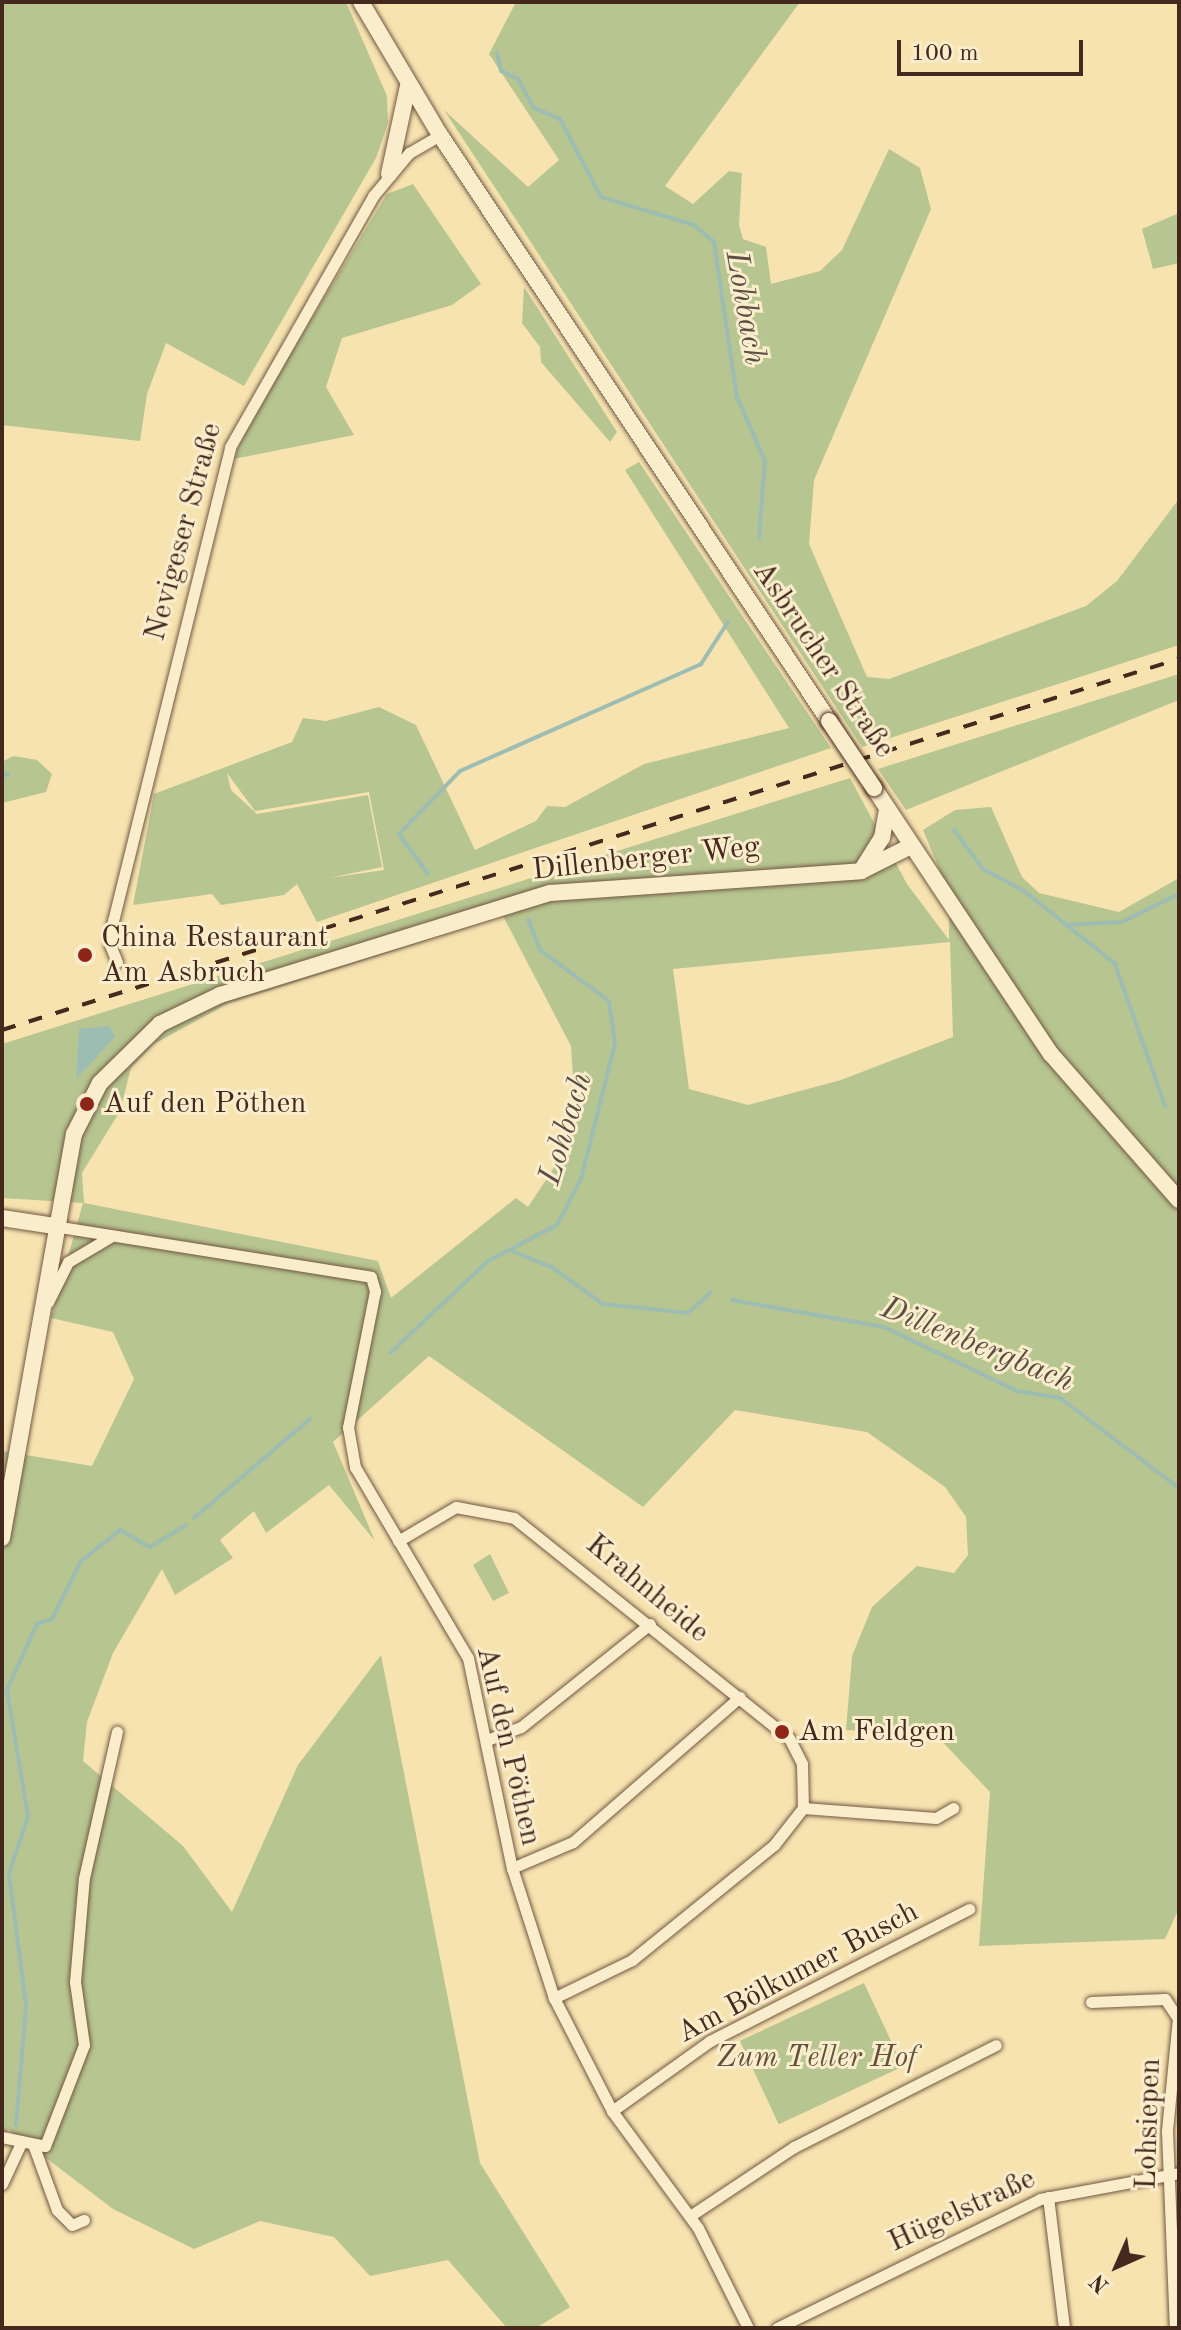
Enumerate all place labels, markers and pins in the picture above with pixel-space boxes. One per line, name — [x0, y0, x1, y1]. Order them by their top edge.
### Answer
place label: China Restaurant Am Asbruch — [101, 920, 328, 990]
marker: China Restaurant Am Asbruch — [76, 946, 94, 964]
place label: Auf den Pöthen — [103, 1086, 306, 1122]
marker: Auf den Pöthen — [78, 1095, 96, 1113]
place label: Am Feldgen — [798, 1714, 955, 1750]
marker: Am Feldgen — [773, 1723, 791, 1741]

